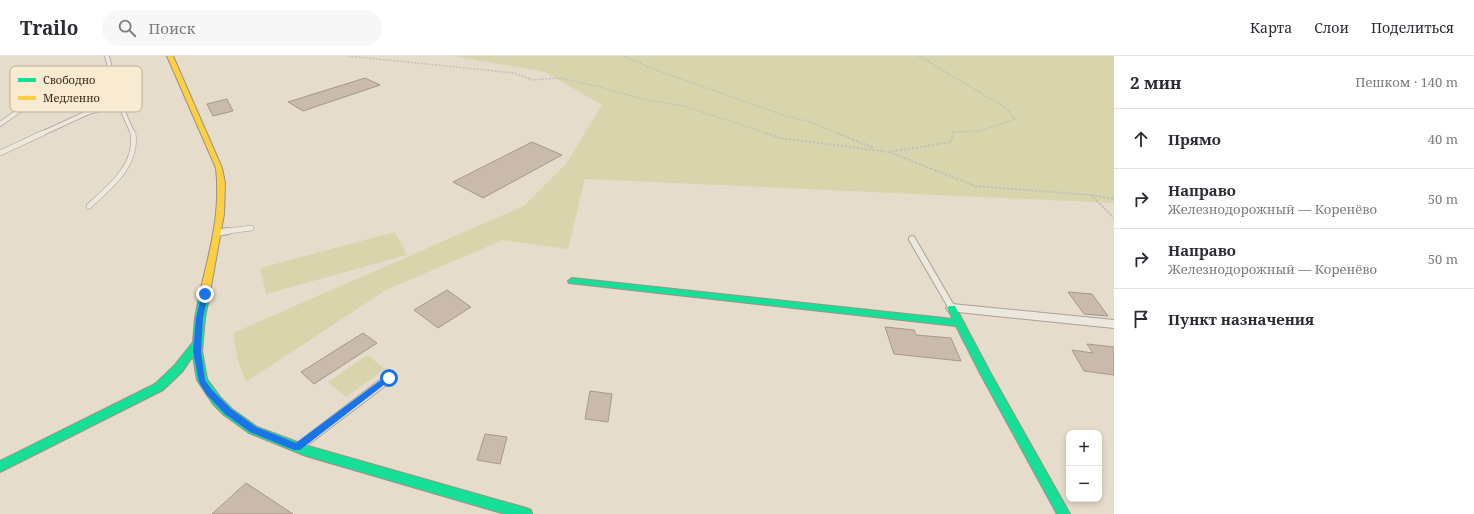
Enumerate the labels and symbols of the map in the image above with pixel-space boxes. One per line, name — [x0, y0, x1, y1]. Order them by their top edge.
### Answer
legend — [10, 66, 142, 112]
text: Свободно — [43, 72, 95, 87]
text: Медленно — [43, 90, 100, 105]
route end — [196, 285, 214, 303]
route start — [380, 369, 398, 387]

